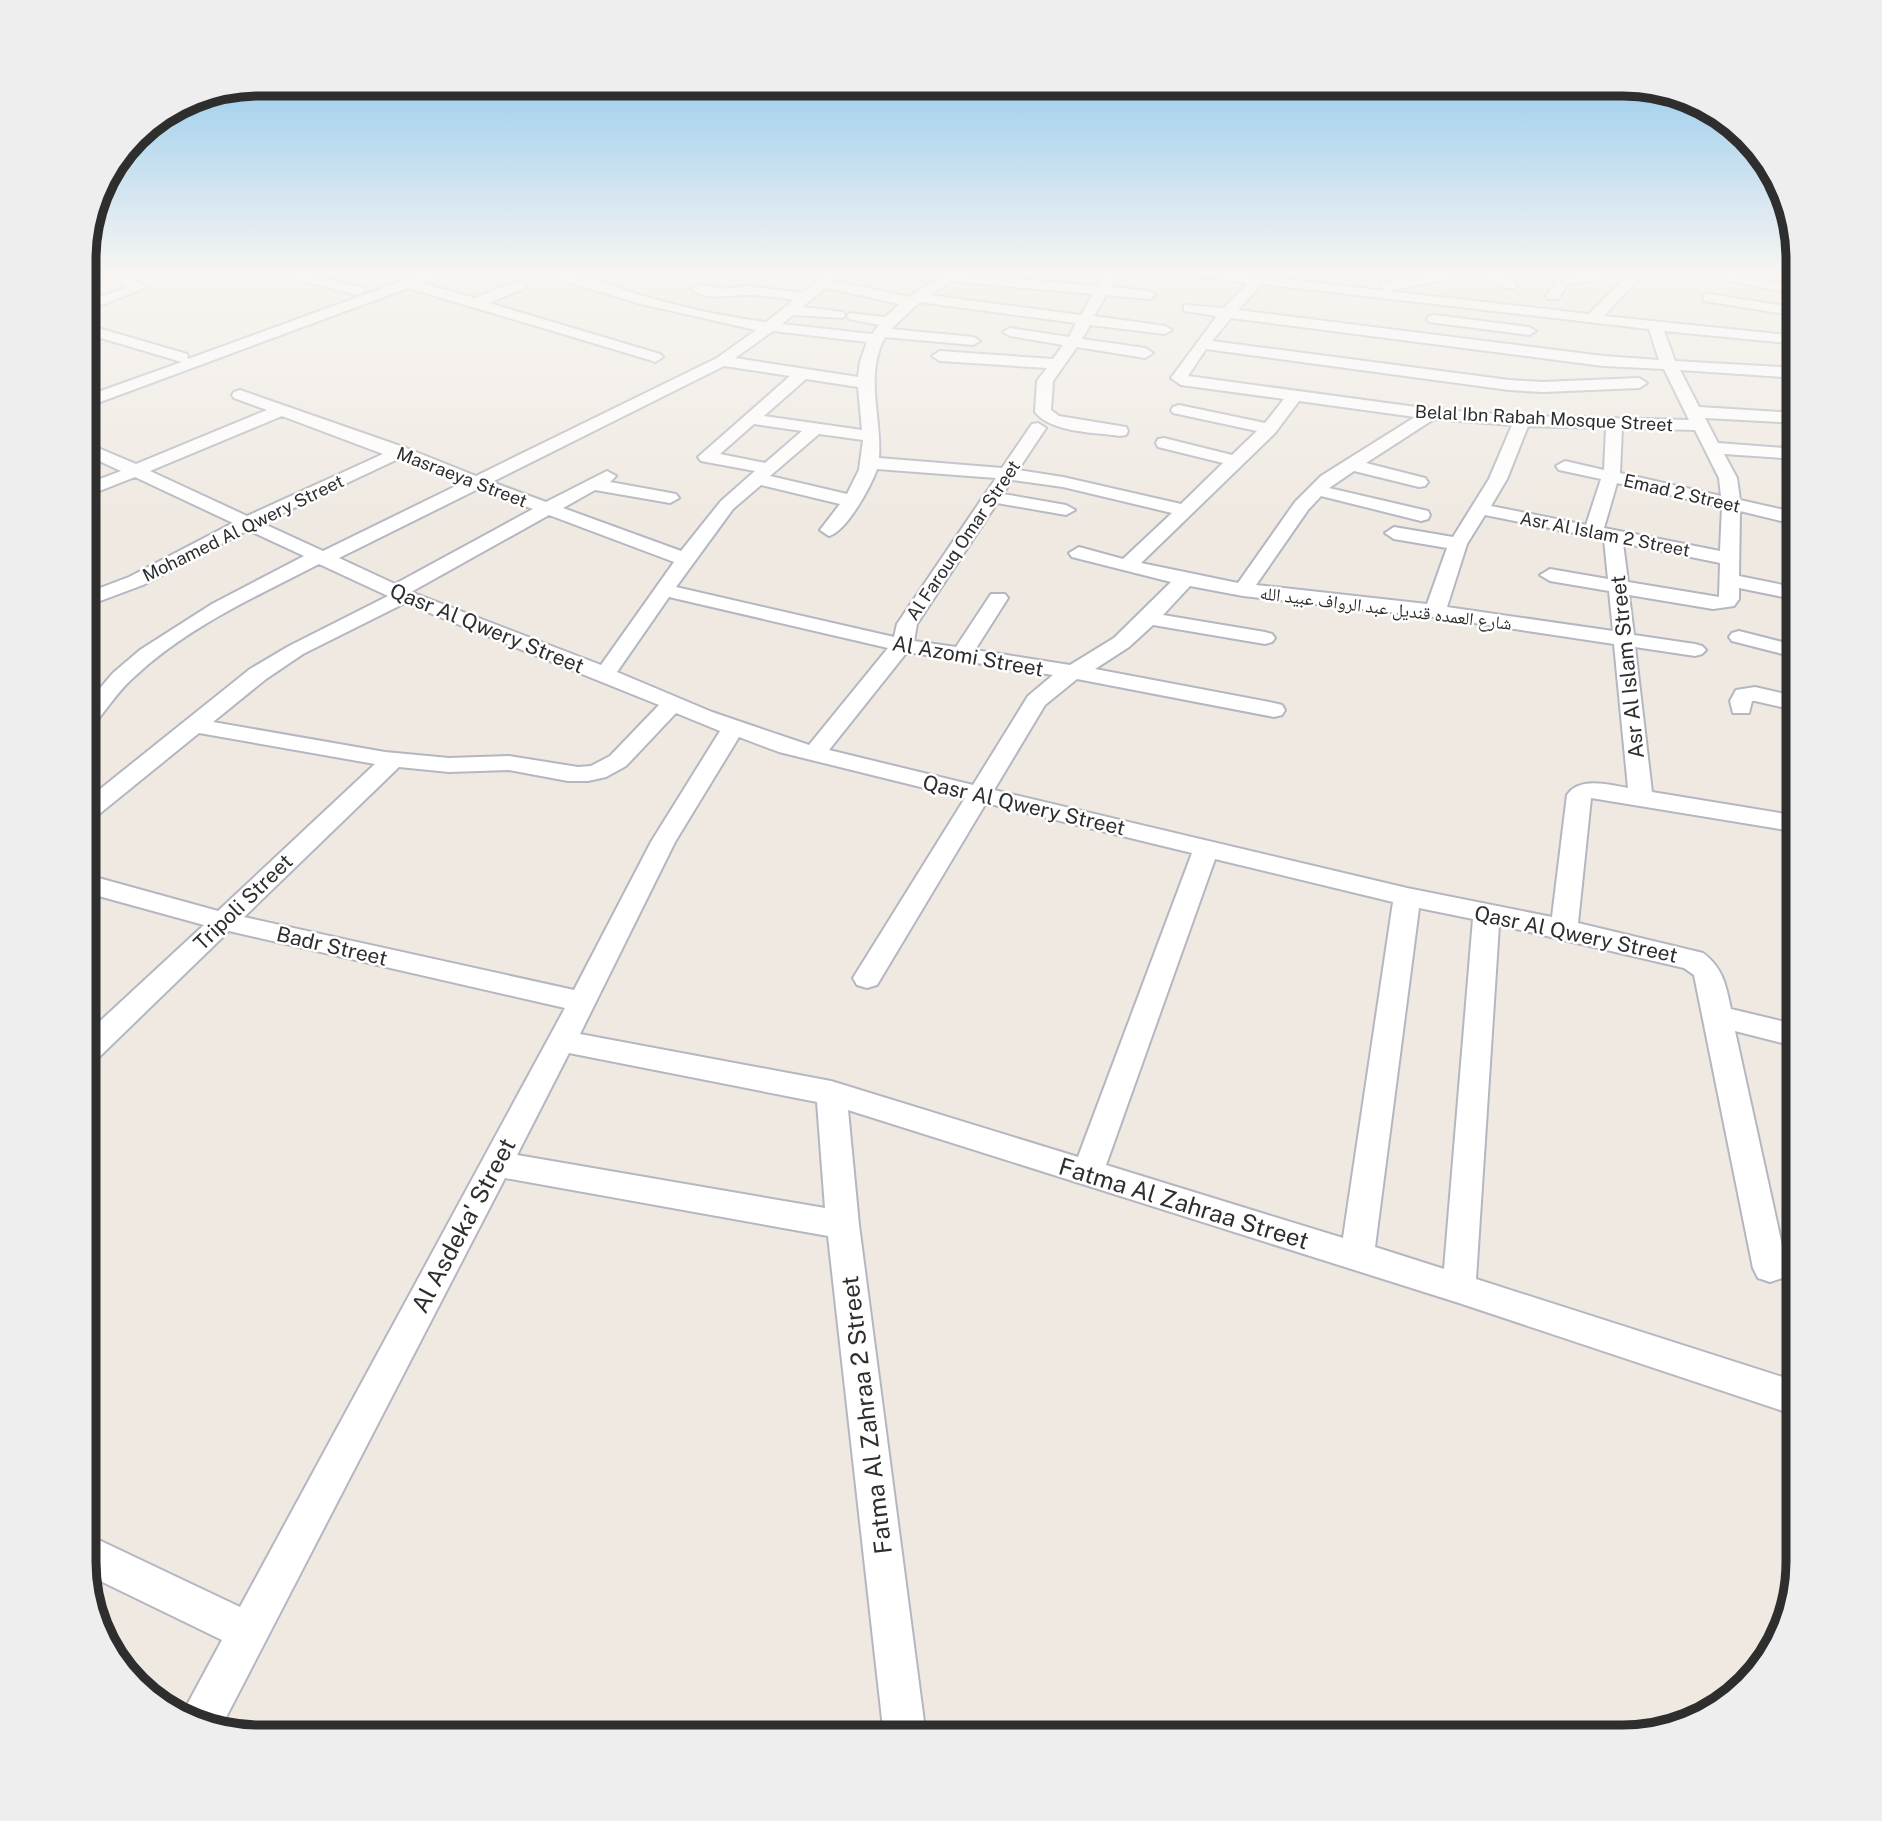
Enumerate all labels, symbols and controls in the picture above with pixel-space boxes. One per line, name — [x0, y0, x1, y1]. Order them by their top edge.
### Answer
street label: Belal Ibn Rabah Mosque Street — [1414, 401, 1674, 435]
street label: Masraeya Street — [394, 442, 530, 512]
street label: Al Farouq Omar Street — [902, 456, 1024, 624]
street label: Emad 2 Street — [1622, 469, 1742, 517]
street label: Mohamed Al Qwery Street — [139, 470, 347, 586]
street label: Asr Al Islam 2 Street — [1518, 507, 1692, 561]
street label: Asr Al Islam Street — [1605, 574, 1649, 760]
street label: Qasr Al Qwery Street — [386, 578, 588, 678]
street label: شارع العمده قنديل عبد الرواف عبيد الله — [1259, 582, 1513, 635]
street label: Al Azomi Street — [890, 630, 1046, 682]
street label: Qasr Al Qwery Street — [920, 770, 1128, 840]
street label: Tripoli Street — [188, 849, 298, 955]
street label: Qasr Al Qwery Street — [1472, 900, 1680, 968]
street label: Badr Street — [274, 921, 390, 971]
street label: Al Asdeka' Street — [405, 1133, 521, 1317]
street label: Fatma Al Zahraa Street — [1056, 1152, 1312, 1254]
street label: Fatma Al Zahraa 2 Street — [835, 1274, 897, 1556]

